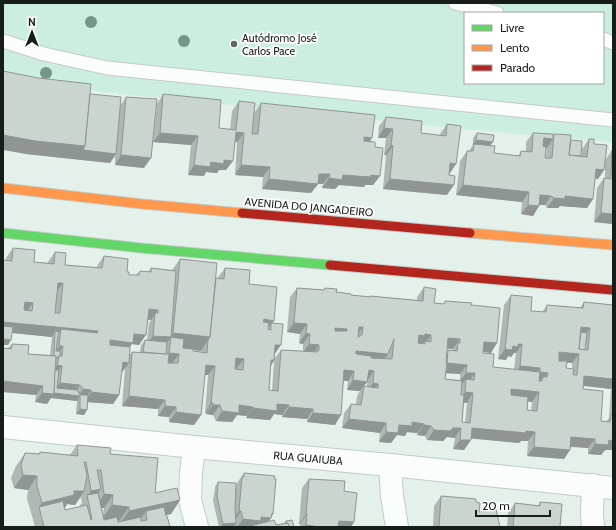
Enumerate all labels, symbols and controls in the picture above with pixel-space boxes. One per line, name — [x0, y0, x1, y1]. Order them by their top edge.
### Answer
north arrow — [12, 12, 52, 52]
legend — [464, 12, 604, 84]
text: N — [28, 15, 36, 29]
text: Livre — [500, 20, 524, 35]
place label: Autódromo José Carlos Pace — [242, 31, 317, 58]
marker: Autódromo José Carlos Pace — [229, 39, 239, 49]
text: Lento — [500, 40, 530, 55]
text: Parado — [500, 60, 536, 75]
street label: AVENIDA DO JANGADEIRO — [244, 194, 374, 220]
street label: RUA GUAIUBA — [273, 448, 344, 468]
scale bar — [476, 492, 550, 518]
text: 20 m — [482, 498, 510, 513]

